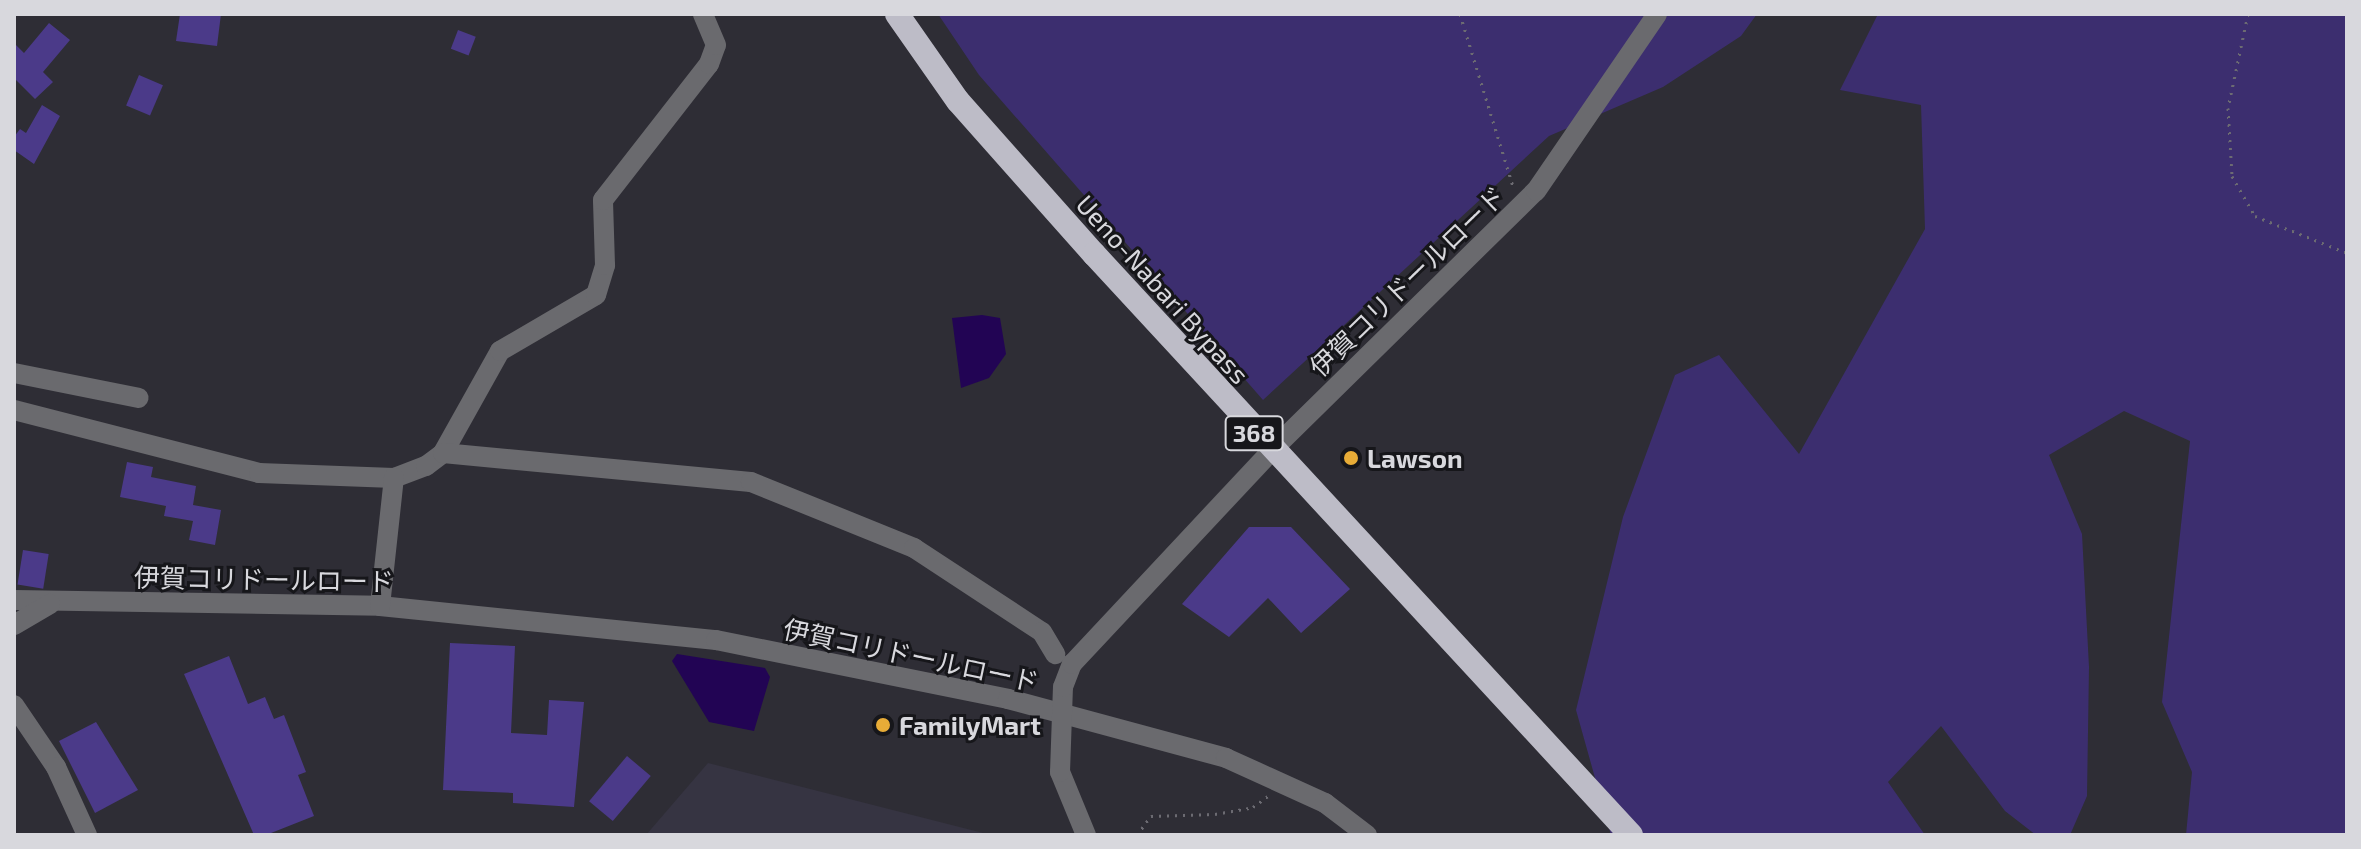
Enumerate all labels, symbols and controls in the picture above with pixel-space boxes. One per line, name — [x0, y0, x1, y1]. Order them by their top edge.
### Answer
street label: 伊賀コリドールロード — [1303, 179, 1511, 383]
street label: Ueno-Nabari Bypass — [1070, 188, 1256, 390]
road number: 368 — [1224, 413, 1284, 453]
place label: Lawson — [1367, 442, 1463, 474]
marker: Lawson — [1342, 449, 1360, 467]
street label: 伊賀コリドールロード — [134, 561, 394, 597]
street label: 伊賀コリドールロード — [781, 613, 1041, 697]
place label: FamilyMart — [899, 709, 1041, 741]
marker: FamilyMart — [874, 716, 892, 734]

